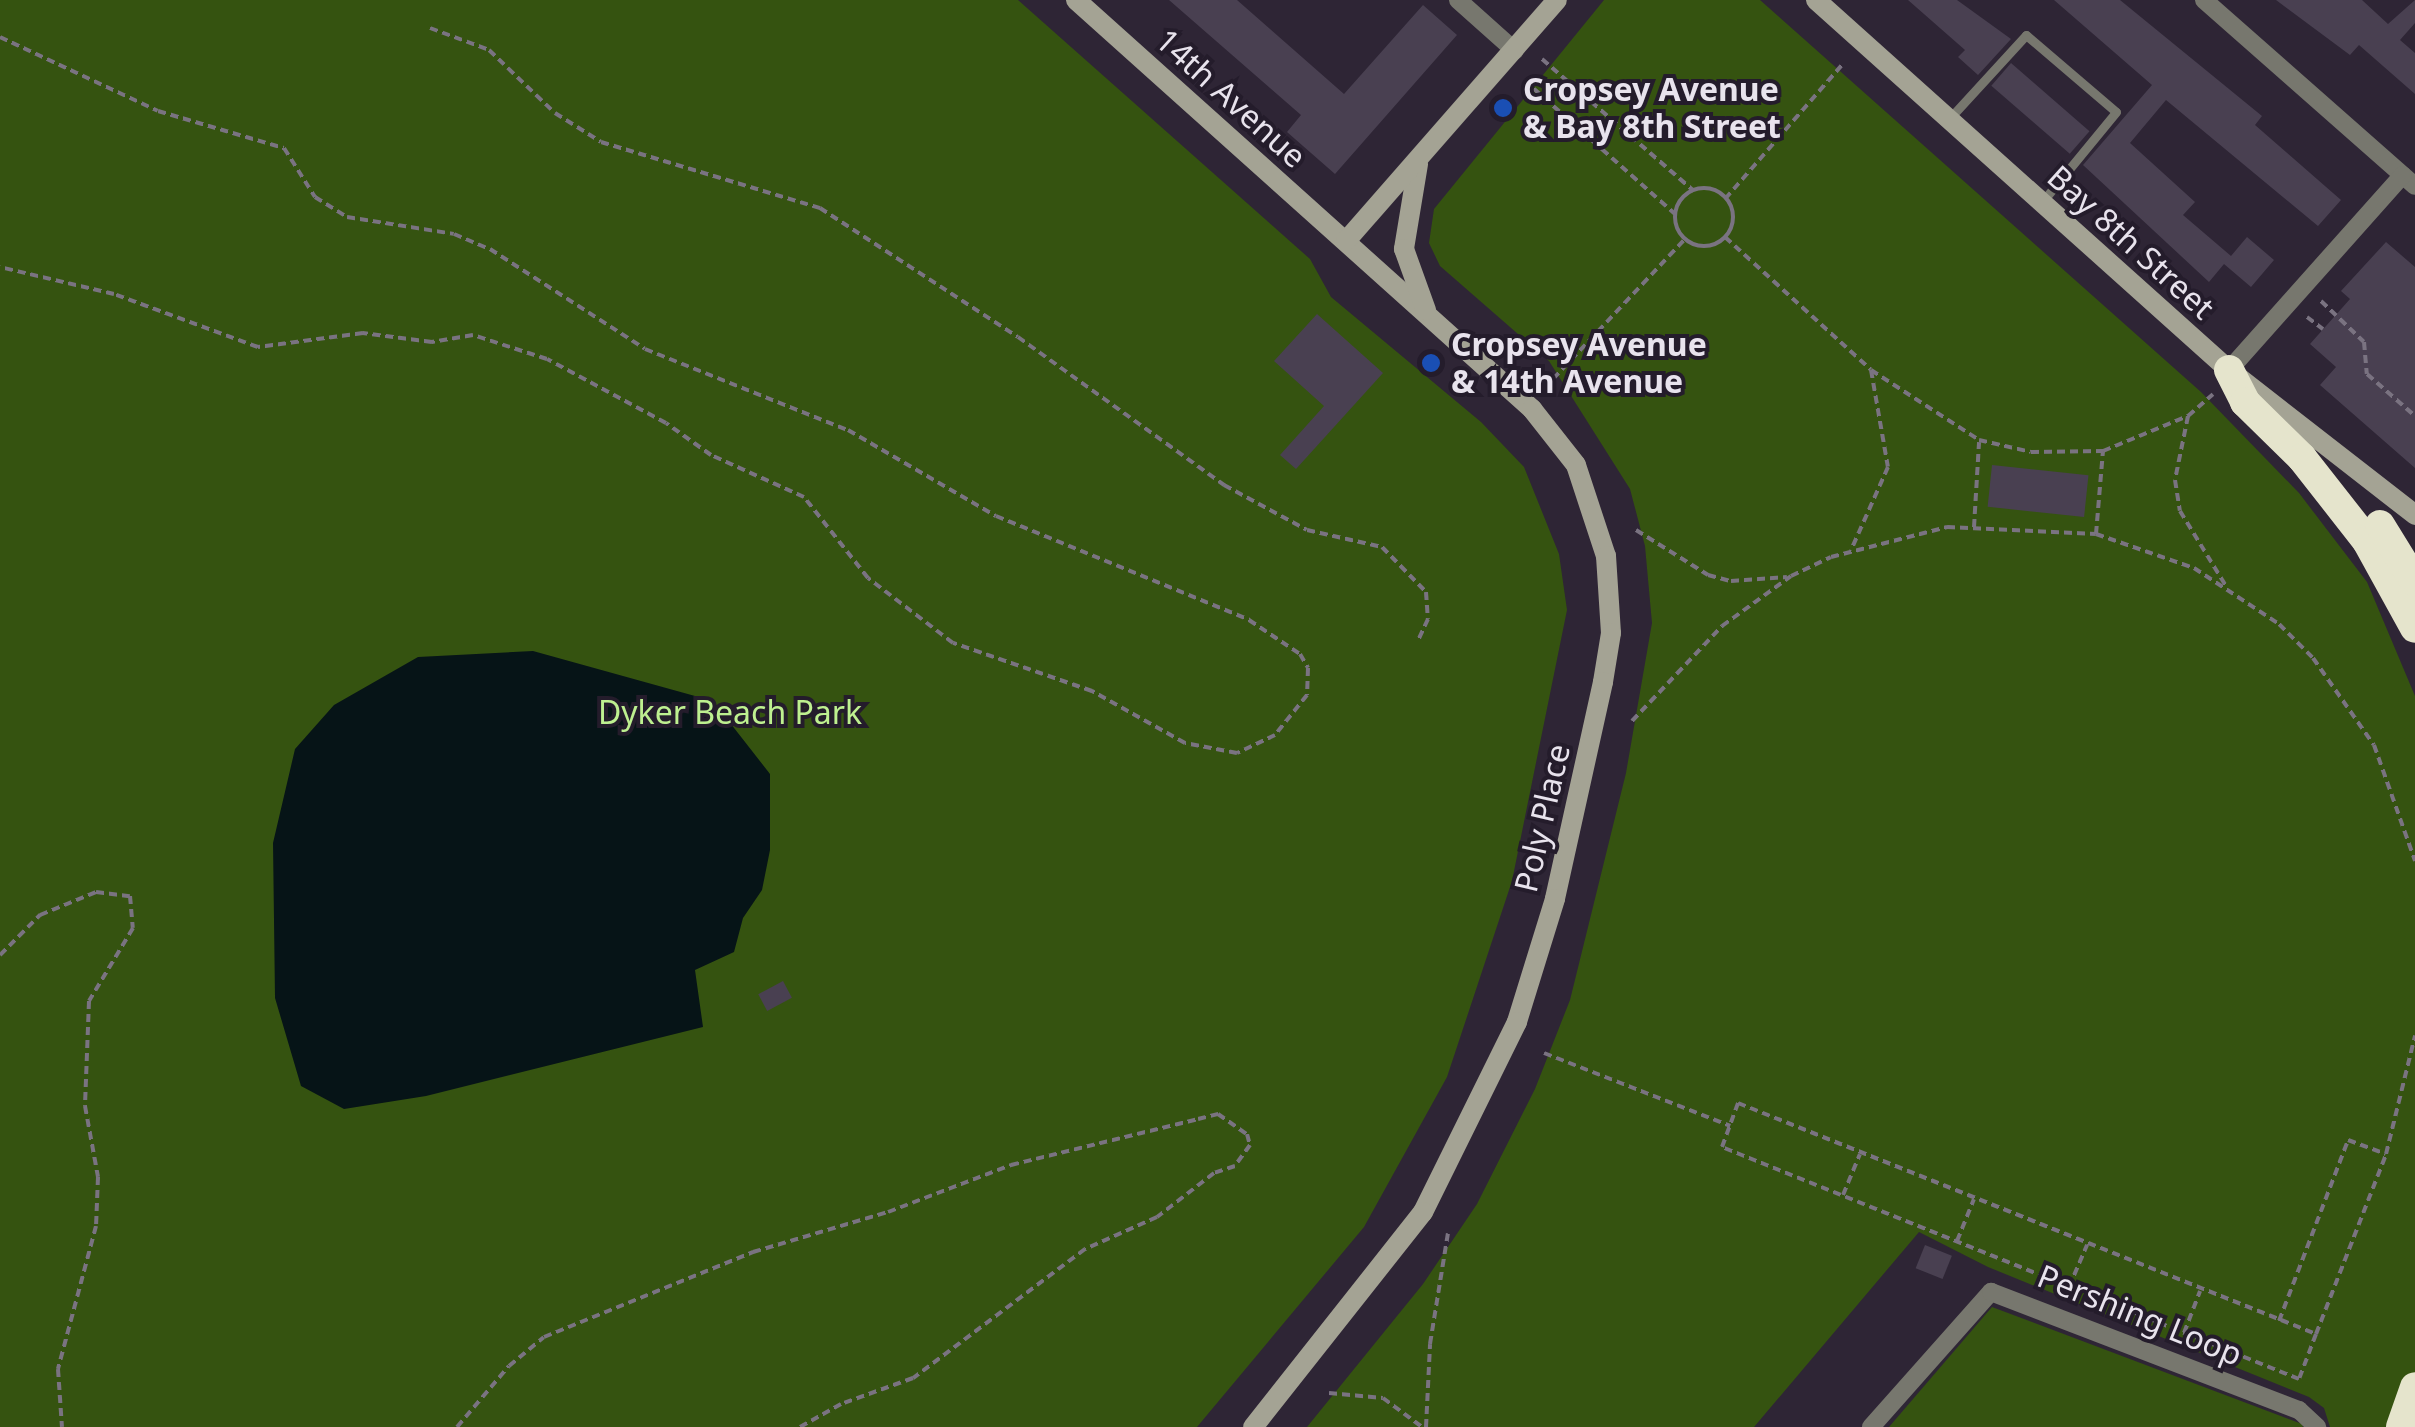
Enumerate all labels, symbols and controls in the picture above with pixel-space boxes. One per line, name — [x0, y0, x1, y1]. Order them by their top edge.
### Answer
street label: 14th Avenue — [1148, 21, 1314, 175]
place label: Cropsey Avenue & Bay 8th Street — [1523, 71, 1781, 146]
marker: Cropsey Avenue & Bay 8th Street — [1492, 97, 1514, 119]
street label: Bay 8th Street — [2040, 157, 2222, 327]
place label: Cropsey Avenue & 14th Avenue — [1451, 326, 1707, 401]
marker: Cropsey Avenue & 14th Avenue — [1420, 352, 1442, 374]
park label: Dyker Beach Park — [598, 693, 862, 731]
street label: Poly Place — [1506, 740, 1578, 896]
street label: Pershing Loop — [2032, 1257, 2248, 1373]

